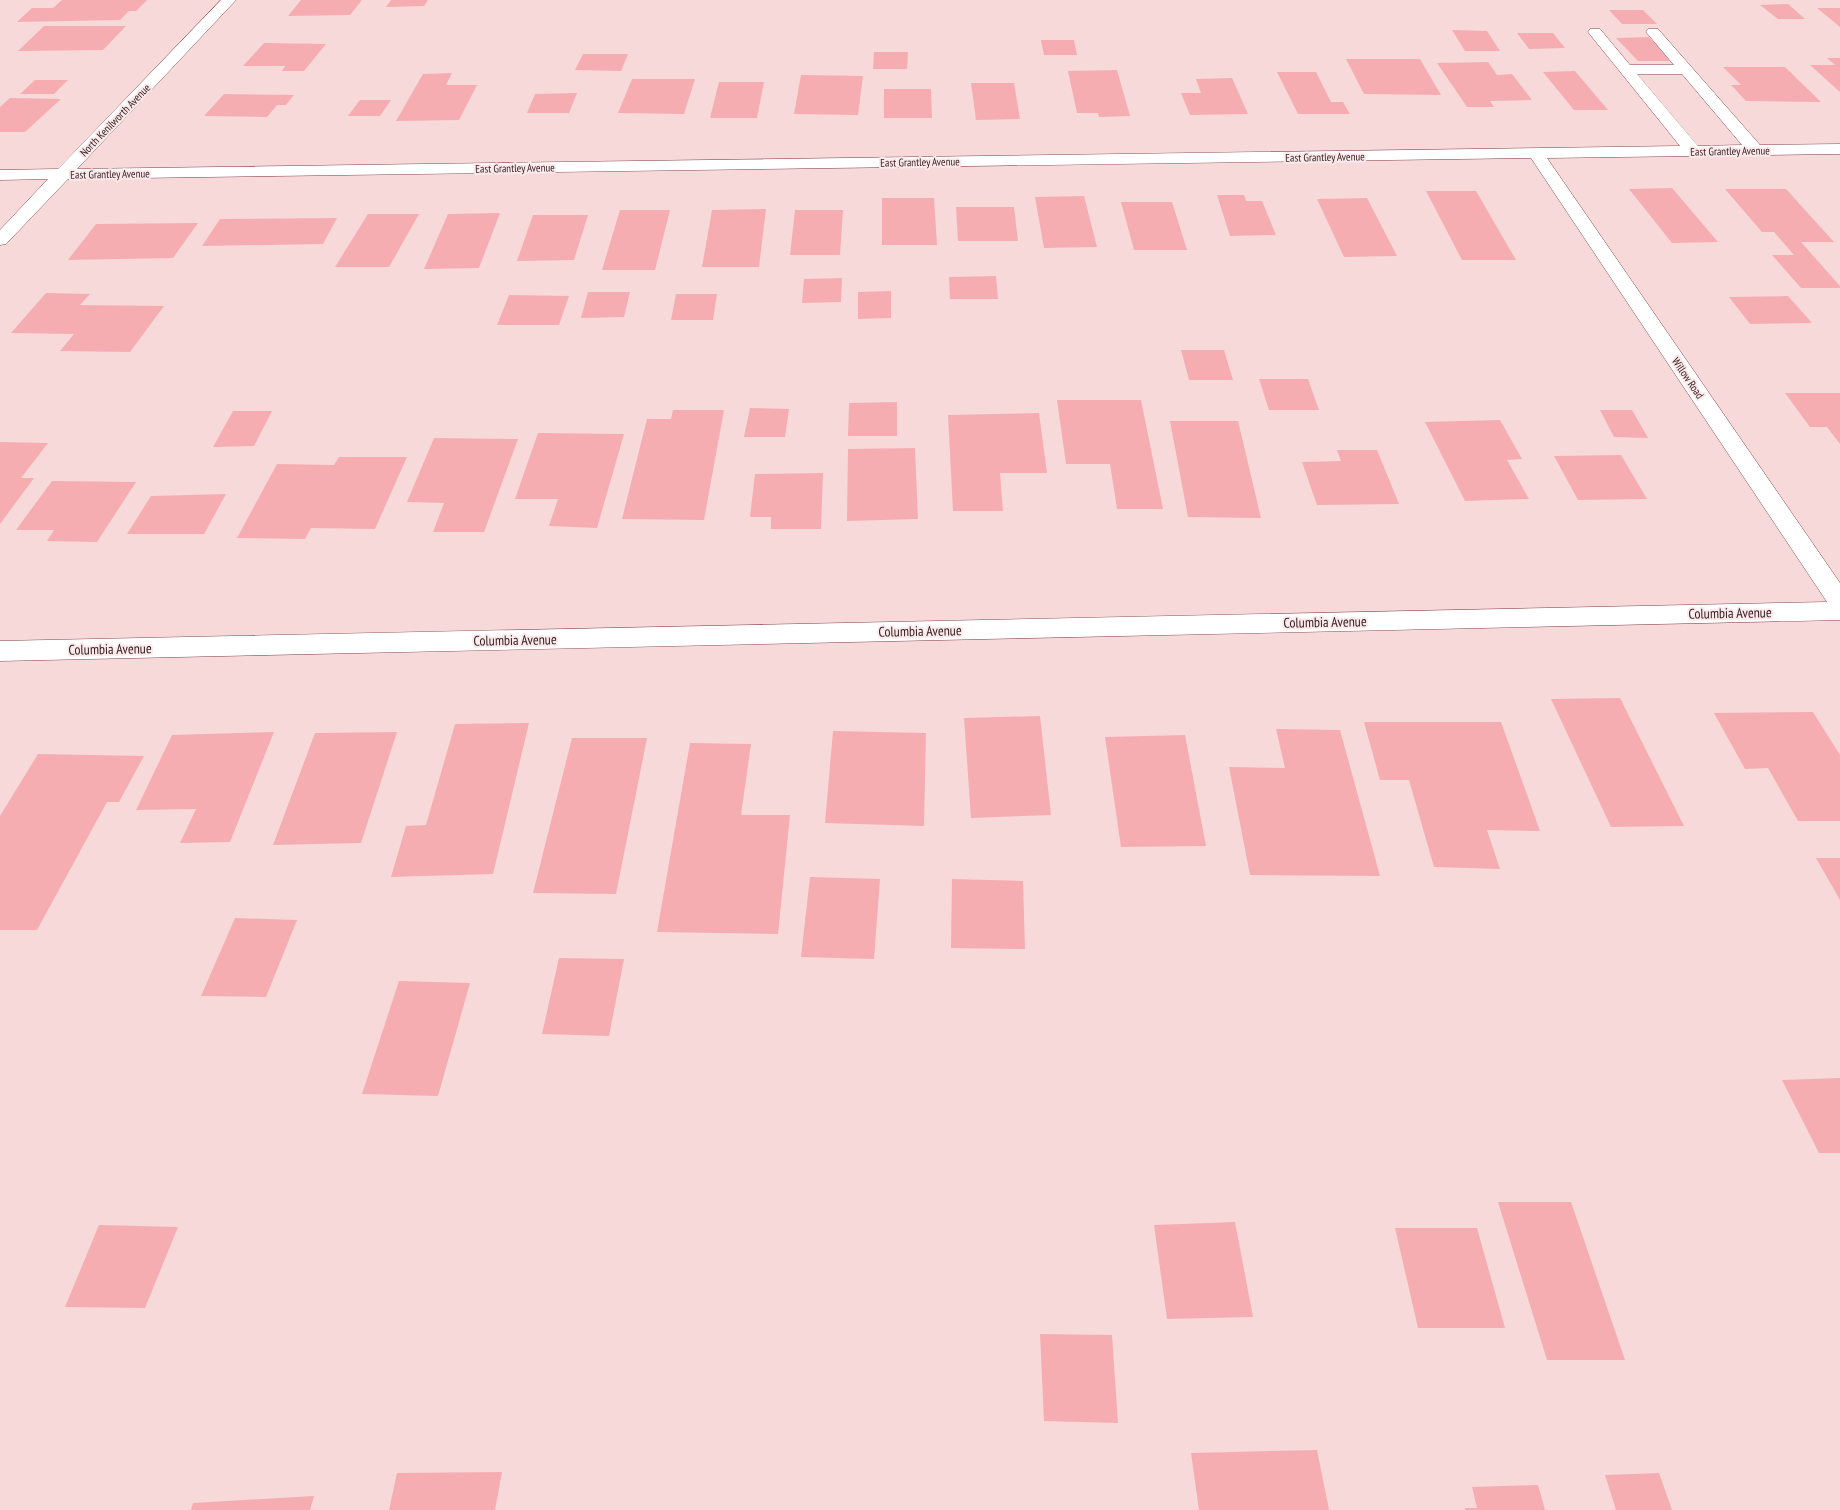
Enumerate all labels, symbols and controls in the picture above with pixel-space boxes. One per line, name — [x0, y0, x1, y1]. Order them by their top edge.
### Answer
street label: North Kenilworth Avenue — [77, 80, 154, 159]
street label: East Grantley Avenue — [1690, 143, 1770, 159]
street label: East Grantley Avenue — [1285, 149, 1365, 165]
street label: East Grantley Avenue — [880, 154, 960, 170]
street label: East Grantley Avenue — [475, 160, 555, 176]
street label: East Grantley Avenue — [70, 166, 150, 182]
street label: Willow Road — [1669, 355, 1707, 402]
street label: Columbia Avenue — [1688, 603, 1772, 623]
street label: Columbia Avenue — [1283, 612, 1367, 632]
street label: Columbia Avenue — [878, 621, 962, 641]
street label: Columbia Avenue — [473, 630, 557, 650]
street label: Columbia Avenue — [68, 639, 152, 659]

